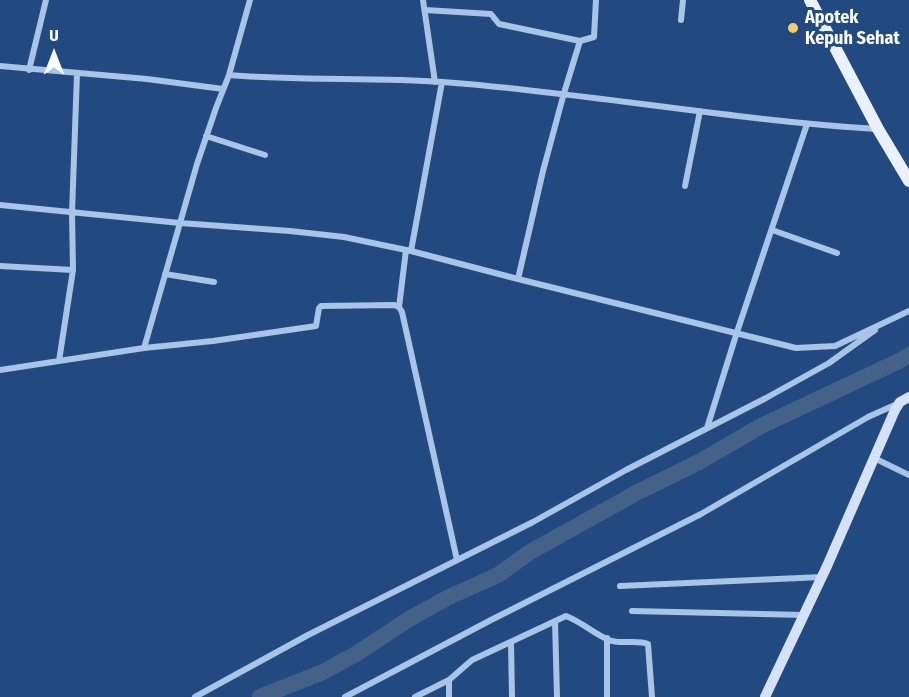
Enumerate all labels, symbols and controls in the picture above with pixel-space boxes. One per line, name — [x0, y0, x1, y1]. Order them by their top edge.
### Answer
place label: Apotek Kepuh Sehat — [805, 7, 900, 50]
marker: Apotek Kepuh Sehat — [786, 21, 800, 35]
north arrow — [24, 24, 84, 84]
text: U — [49, 26, 59, 45]

